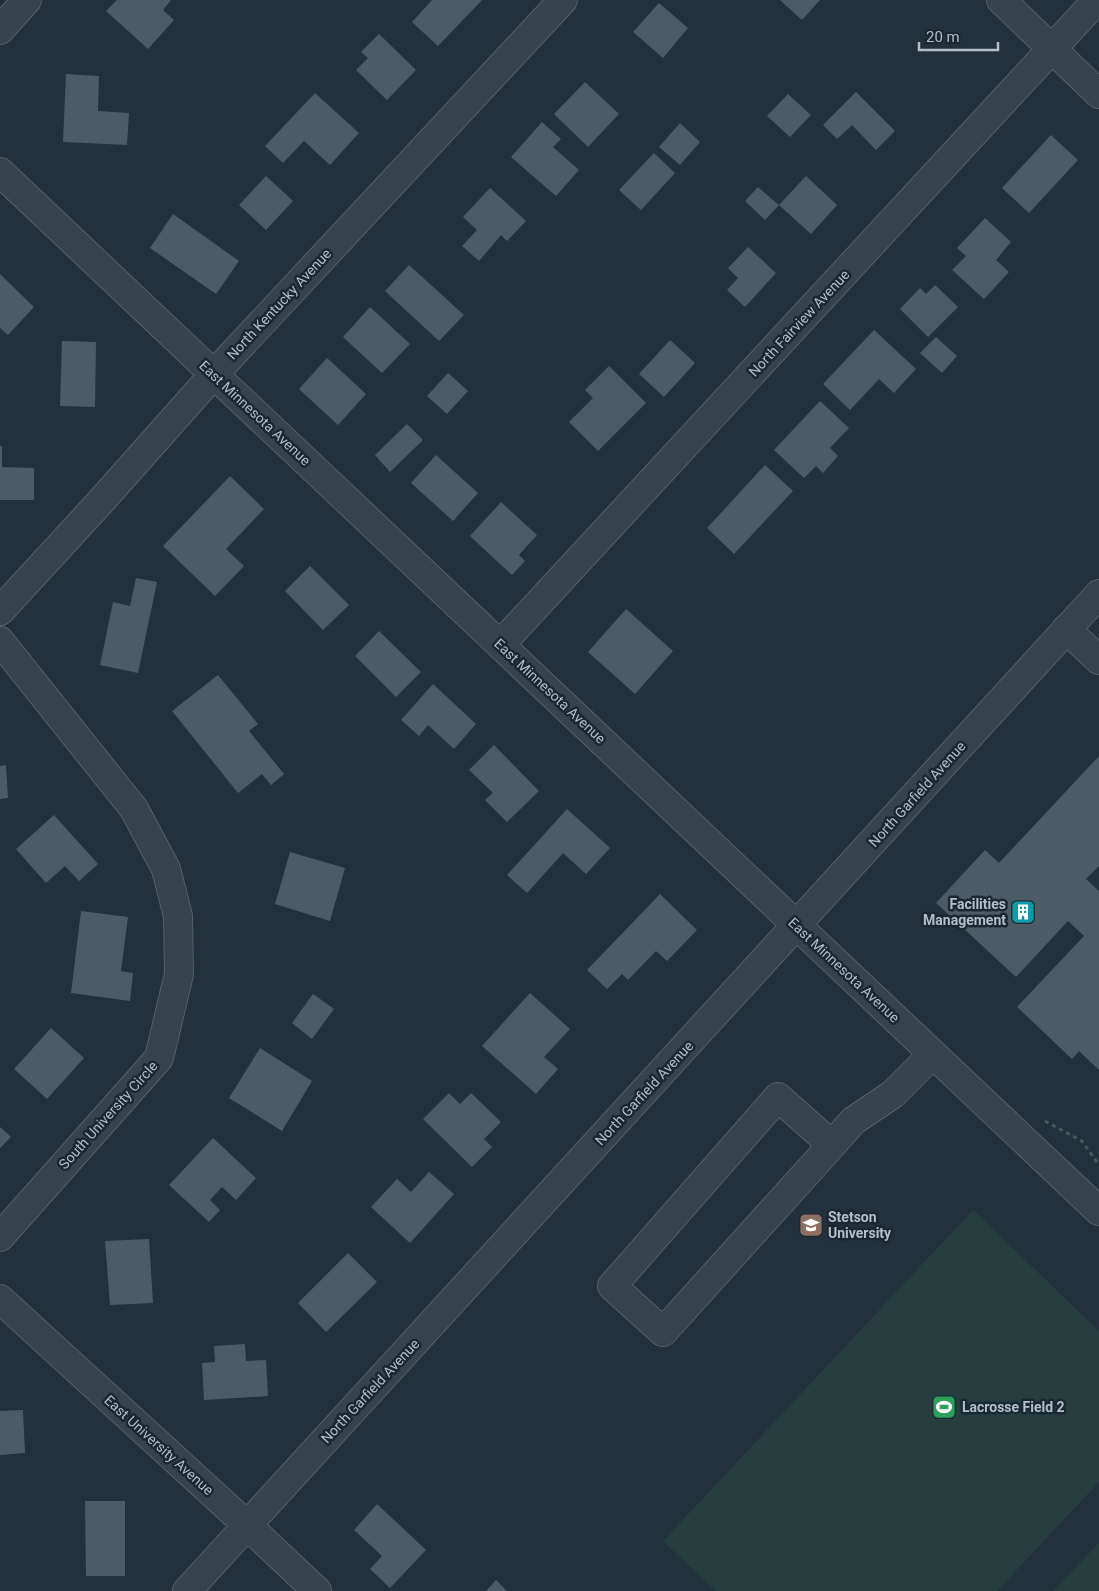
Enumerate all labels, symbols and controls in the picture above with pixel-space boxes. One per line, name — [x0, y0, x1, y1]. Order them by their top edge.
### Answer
scale bar — [919, 20, 998, 52]
text: 20 m — [926, 28, 960, 46]
street label: North Kentucky Avenue — [224, 245, 334, 363]
street label: North Fairview Avenue — [746, 266, 852, 380]
street label: East Minnesota Avenue — [196, 357, 314, 469]
street label: East Minnesota Avenue — [491, 635, 609, 747]
street label: North Garfield Avenue — [865, 738, 969, 850]
place label: Facilities Management — [923, 896, 1006, 928]
building icon: Facilities Management — [1010, 899, 1036, 925]
street label: East Minnesota Avenue — [785, 914, 903, 1026]
street label: North Garfield Avenue — [592, 1038, 696, 1148]
street label: South University Circle — [55, 1058, 161, 1172]
place label: Stetson University — [828, 1209, 892, 1241]
school or university icon: Stetson University — [798, 1212, 824, 1238]
street label: North Garfield Avenue — [318, 1336, 422, 1446]
street label: East University Avenue — [101, 1392, 217, 1498]
sports icon: Lacrosse Field 2 — [931, 1394, 957, 1420]
place label: Lacrosse Field 2 — [962, 1399, 1065, 1415]

